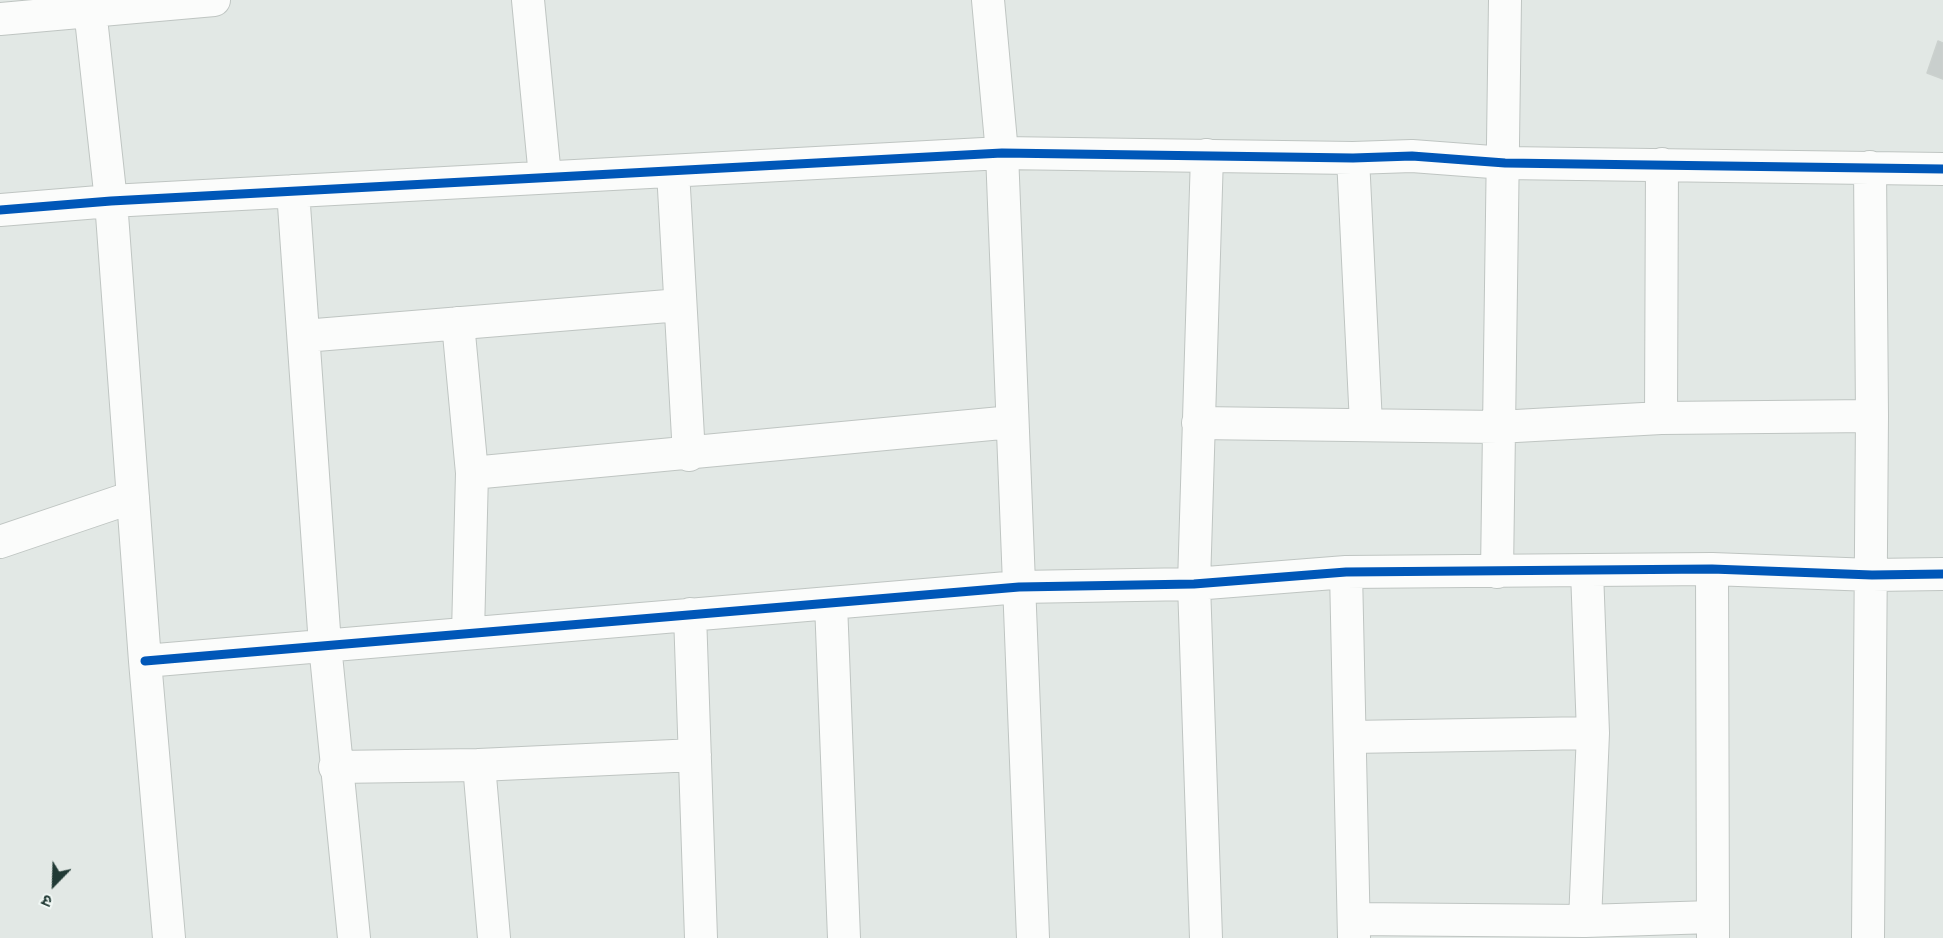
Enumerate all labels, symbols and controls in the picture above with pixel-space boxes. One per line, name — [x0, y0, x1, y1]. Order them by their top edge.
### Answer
north arrow — [24, 854, 84, 914]
text: उ — [39, 890, 55, 912]

